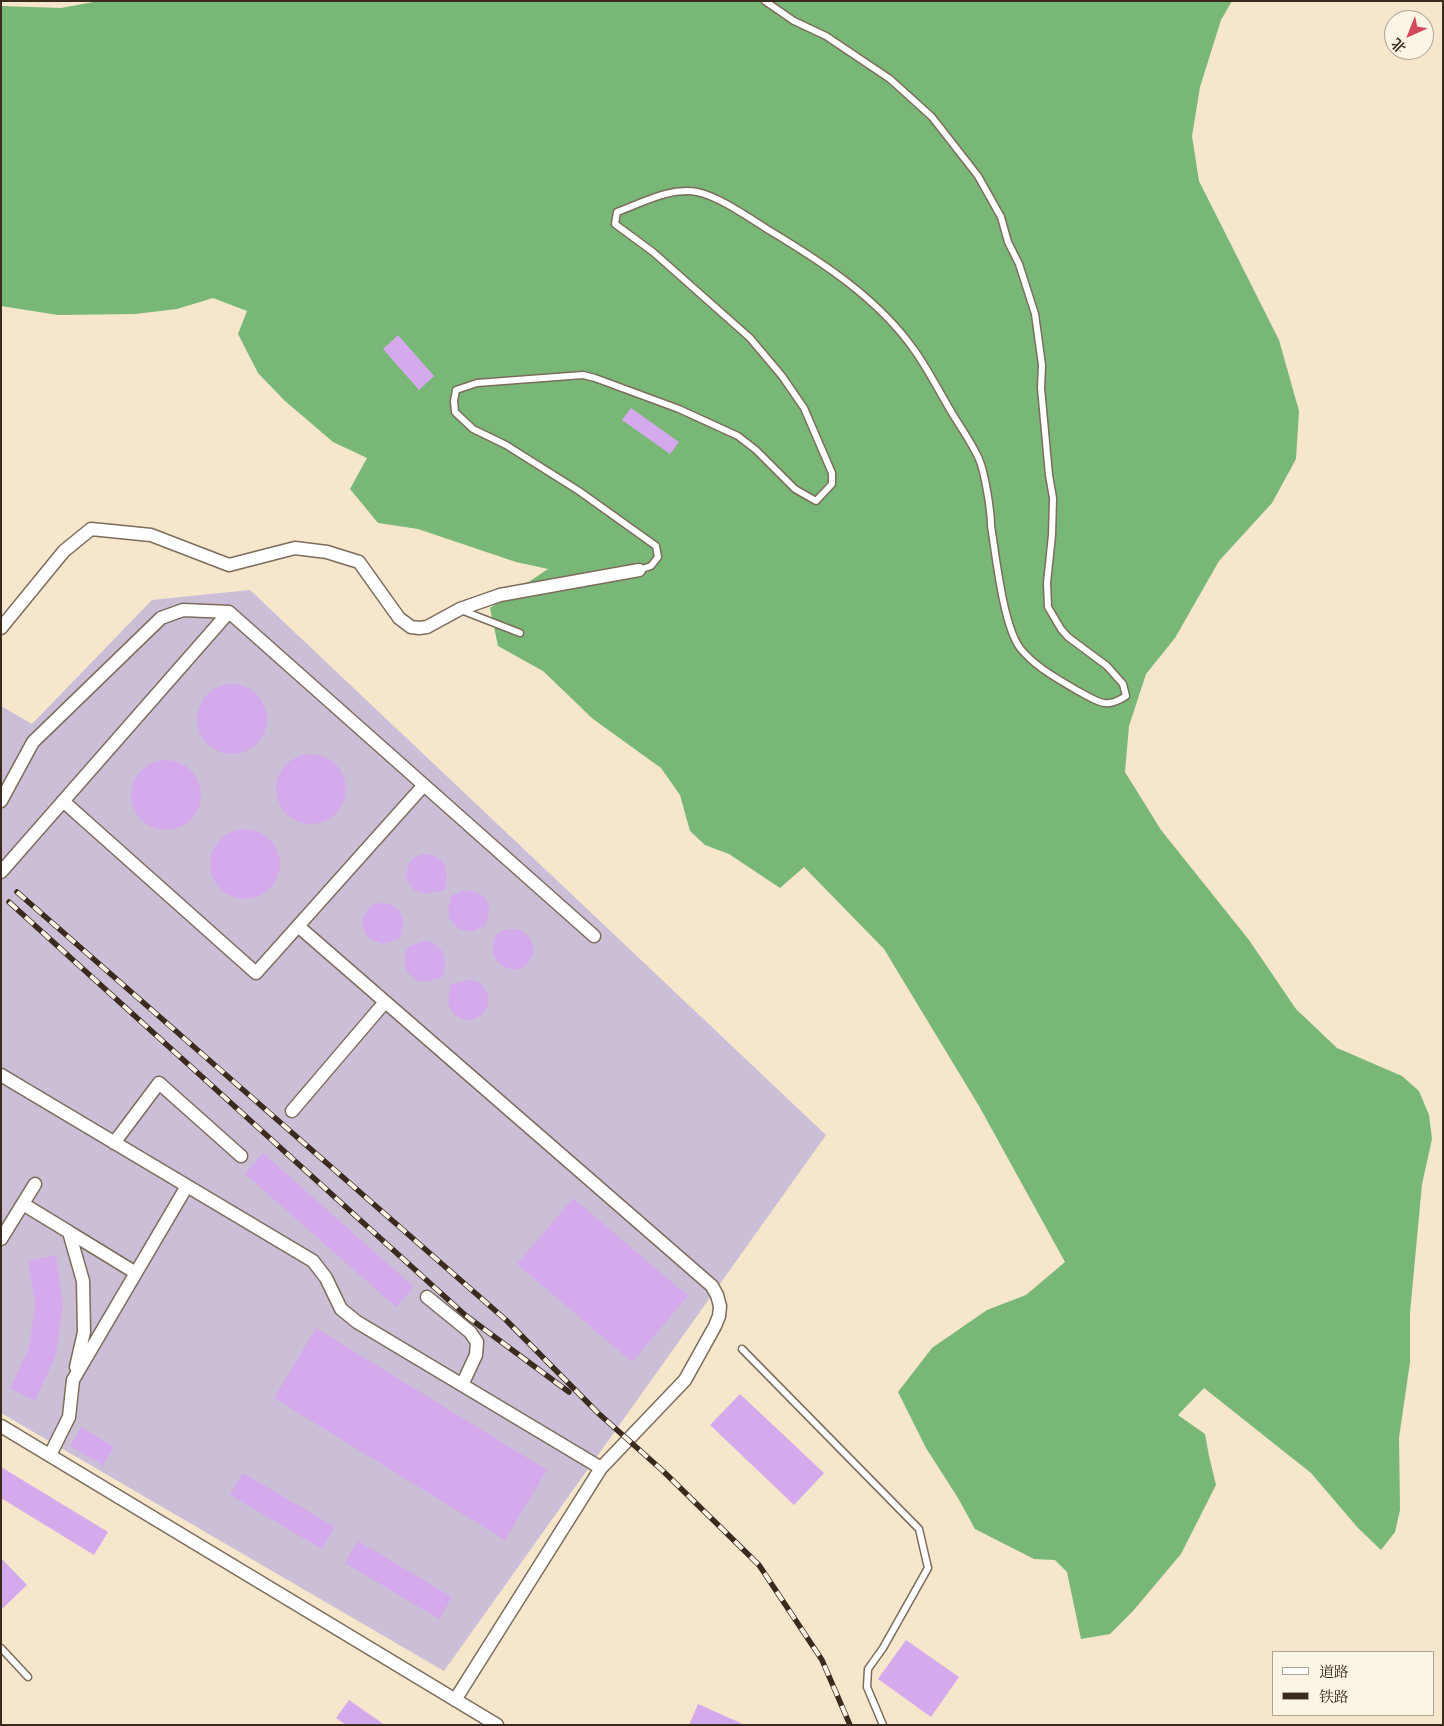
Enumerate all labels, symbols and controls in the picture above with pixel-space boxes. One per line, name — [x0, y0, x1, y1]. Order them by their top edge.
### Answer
north arrow — [1384, 10, 1434, 60]
text: 北 — [1388, 34, 1411, 56]
legend — [1272, 1651, 1434, 1716]
text: 道路 — [1319, 1663, 1349, 1682]
text: 铁路 — [1319, 1688, 1349, 1707]

